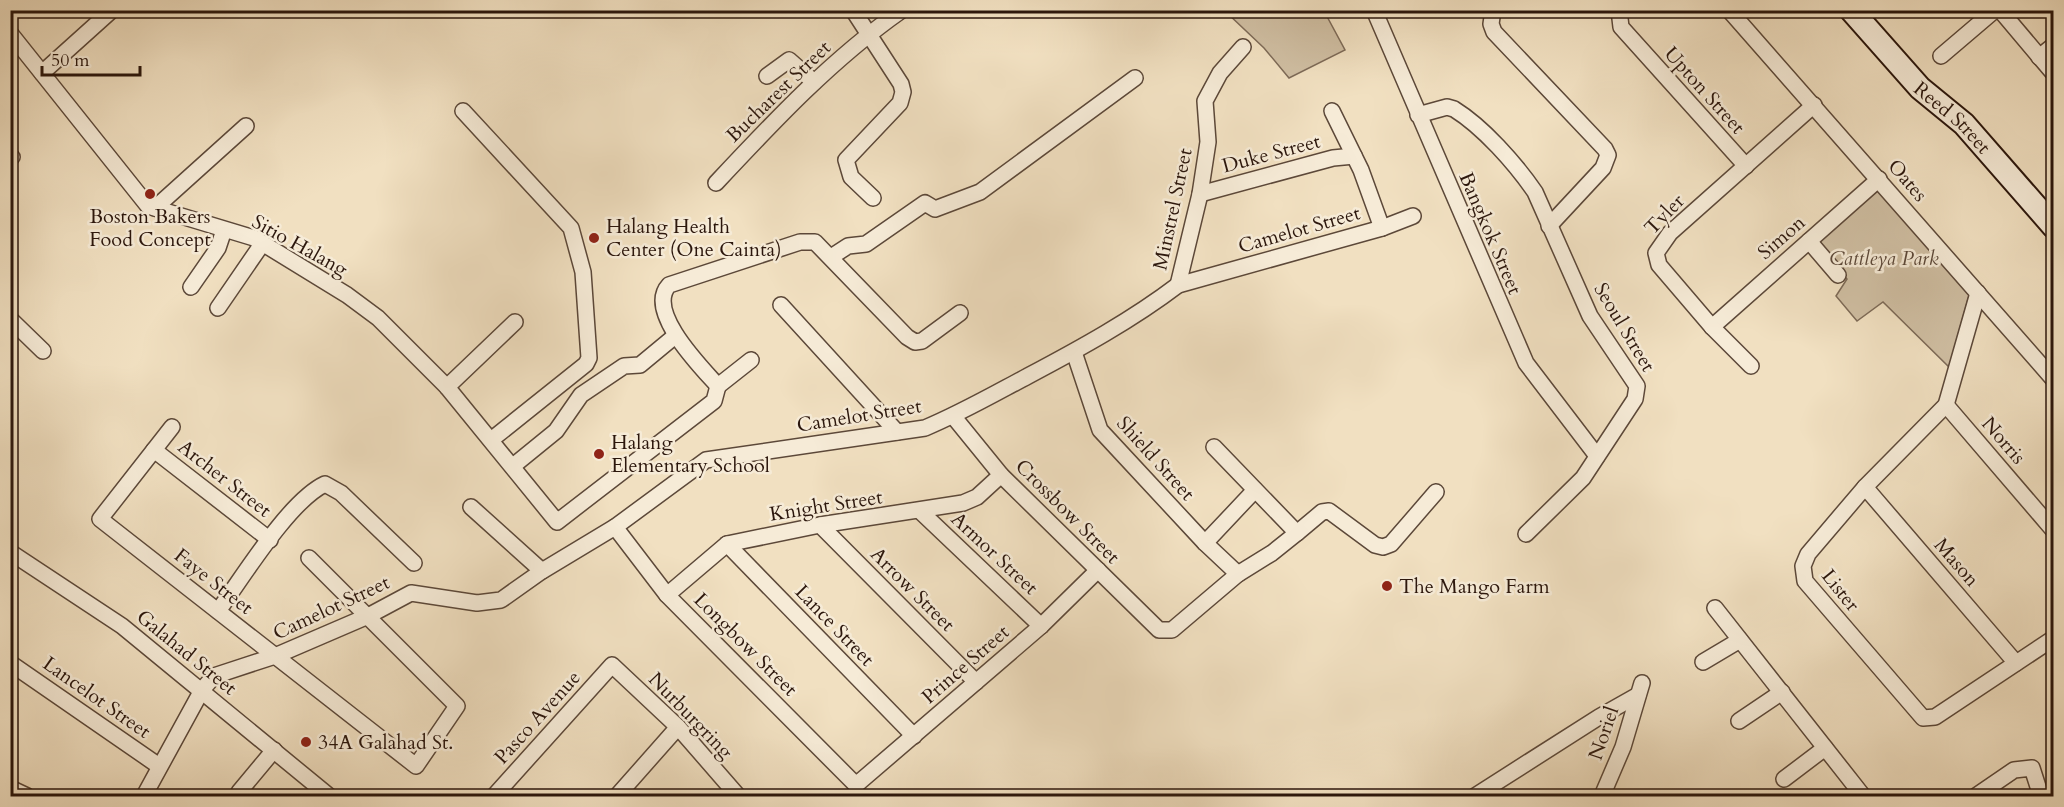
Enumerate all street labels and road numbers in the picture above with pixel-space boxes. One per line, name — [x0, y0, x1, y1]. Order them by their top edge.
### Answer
street label: Bucharest Street — [720, 34, 837, 148]
street label: Upton Street — [1658, 41, 1752, 140]
street label: Reed Street — [1908, 75, 1997, 160]
street label: Duke Street — [1219, 127, 1324, 180]
street label: Minstrel Street — [1146, 145, 1199, 272]
street label: Oates — [1882, 153, 1934, 207]
street label: Bangkok Street — [1453, 168, 1529, 299]
street label: Tyler — [1638, 188, 1691, 241]
street label: Camelot Street — [1235, 199, 1364, 260]
street label: Sitio Halang — [247, 208, 353, 283]
street label: Simon — [1752, 209, 1811, 266]
street label: Seoul Street — [1587, 278, 1662, 377]
street label: Camelot Street — [795, 392, 924, 439]
street label: Shield Street — [1110, 410, 1201, 507]
street label: Norris — [1975, 411, 2032, 470]
street label: Archer Street — [172, 433, 277, 524]
street label: Crossbow Street — [1009, 453, 1126, 570]
street label: Knight Street — [768, 483, 885, 528]
street label: Armor Street — [945, 506, 1045, 601]
street label: Mason — [1928, 532, 1986, 593]
street label: Arrow Street — [865, 541, 961, 638]
street label: Faye Street — [169, 542, 259, 621]
street label: Lister — [1815, 564, 1866, 618]
street label: Camelot Street — [269, 568, 394, 646]
street label: Lance Street — [789, 579, 881, 673]
street label: Longbow Street — [688, 587, 804, 703]
street label: Galahad Street — [131, 604, 243, 702]
street label: Prince Street — [916, 618, 1015, 710]
street label: Lancelot Street — [37, 650, 157, 745]
street label: Pasco Avenue — [488, 665, 587, 770]
street label: Nurburgring — [642, 666, 739, 765]
street label: Noriel — [1582, 703, 1625, 764]

